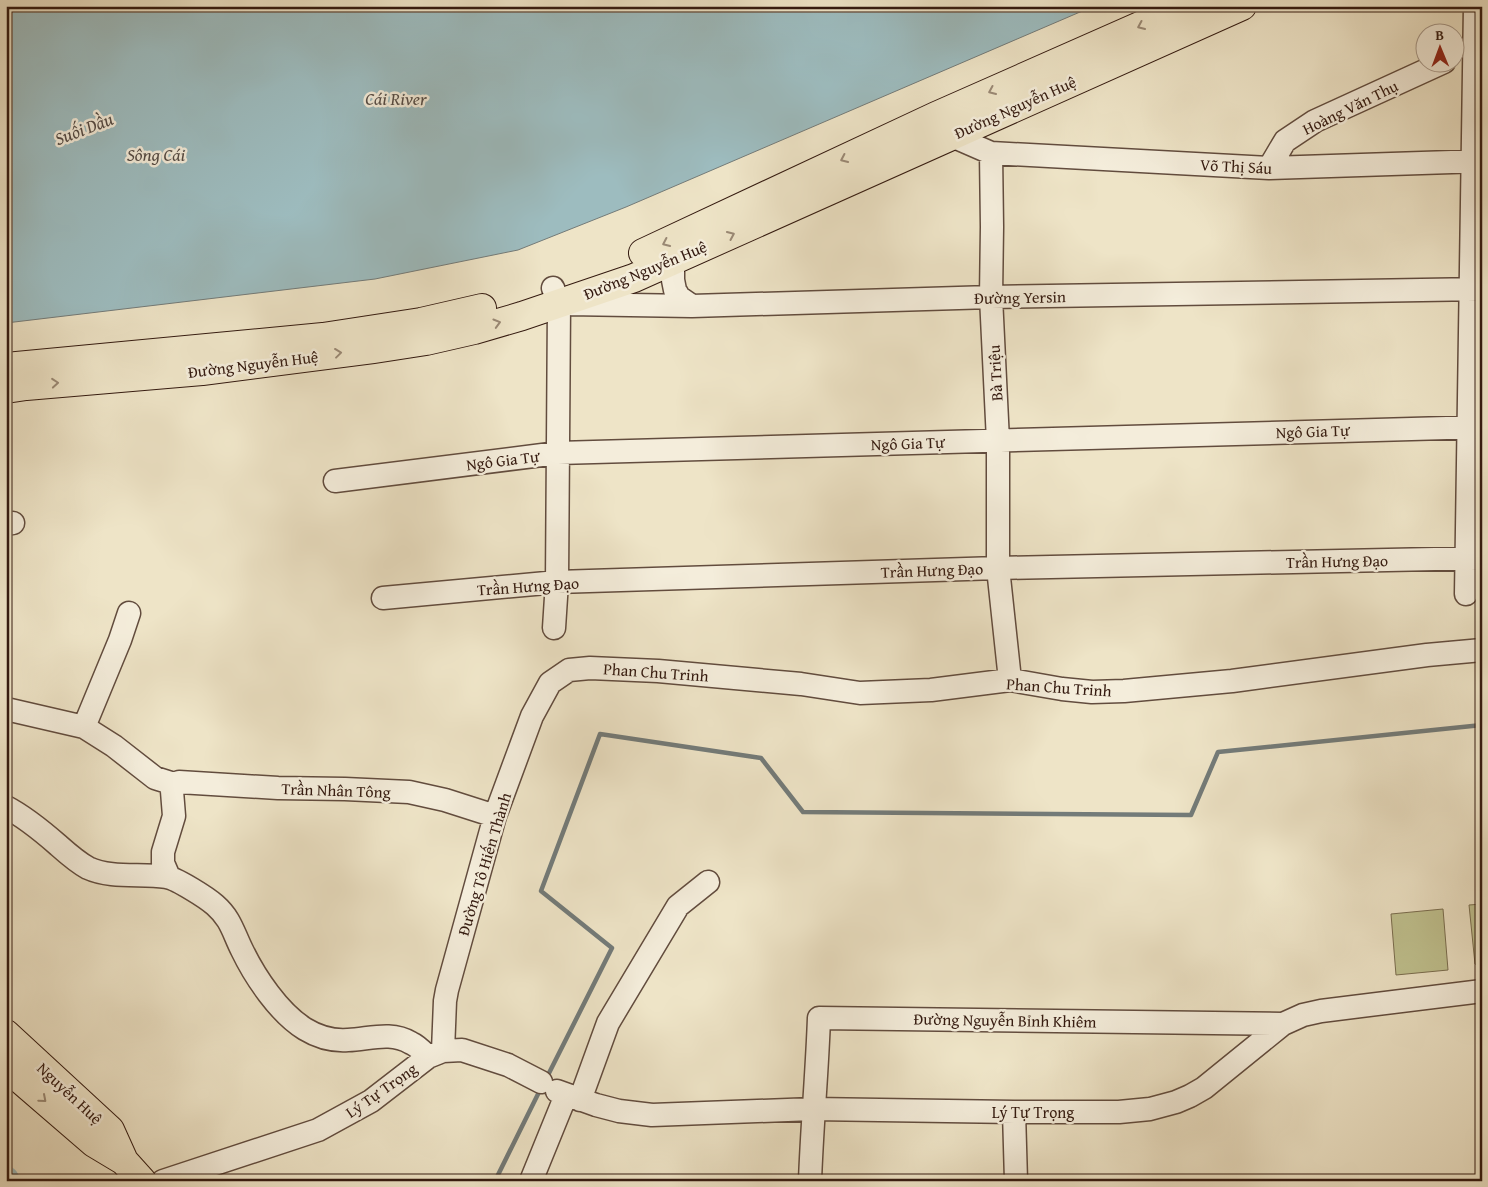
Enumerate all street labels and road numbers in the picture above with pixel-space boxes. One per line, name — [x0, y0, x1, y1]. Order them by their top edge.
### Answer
street label: Đường Nguyễn Huệ — [950, 69, 1080, 145]
street label: Hoàng Văn Thụ — [1298, 73, 1402, 141]
street label: Võ Thị Sáu — [1199, 152, 1273, 180]
street label: Đường Nguyễn Huệ — [580, 234, 710, 306]
street label: Đường Yersin — [974, 284, 1066, 310]
street label: Đường Nguyễn Huệ — [187, 344, 319, 384]
street label: Bà Triệu — [982, 344, 1008, 402]
street label: Ngô Gia Tự — [1275, 418, 1351, 444]
street label: Ngô Gia Tự — [870, 430, 946, 456]
street label: Ngô Gia Tự — [465, 443, 542, 476]
street label: Trần Hưng Đạo — [1286, 548, 1388, 574]
street label: Trần Hưng Đạo — [880, 556, 984, 584]
street label: Trần Hưng Đạo — [476, 570, 580, 602]
street label: Phan Chu Trinh — [603, 656, 709, 688]
street label: Phan Chu Trinh — [1006, 671, 1112, 703]
street label: Trần Nhân Tông — [281, 776, 391, 804]
street label: Đường Tô Hiến Thành — [451, 789, 517, 938]
street label: Đường Nguyễn Bỉnh Khiêm — [913, 1006, 1097, 1034]
street label: Nguyễn Huệ — [32, 1056, 108, 1130]
street label: Lý Tự Trọng — [340, 1056, 422, 1124]
street label: Lý Tự Trọng — [992, 1100, 1074, 1124]

